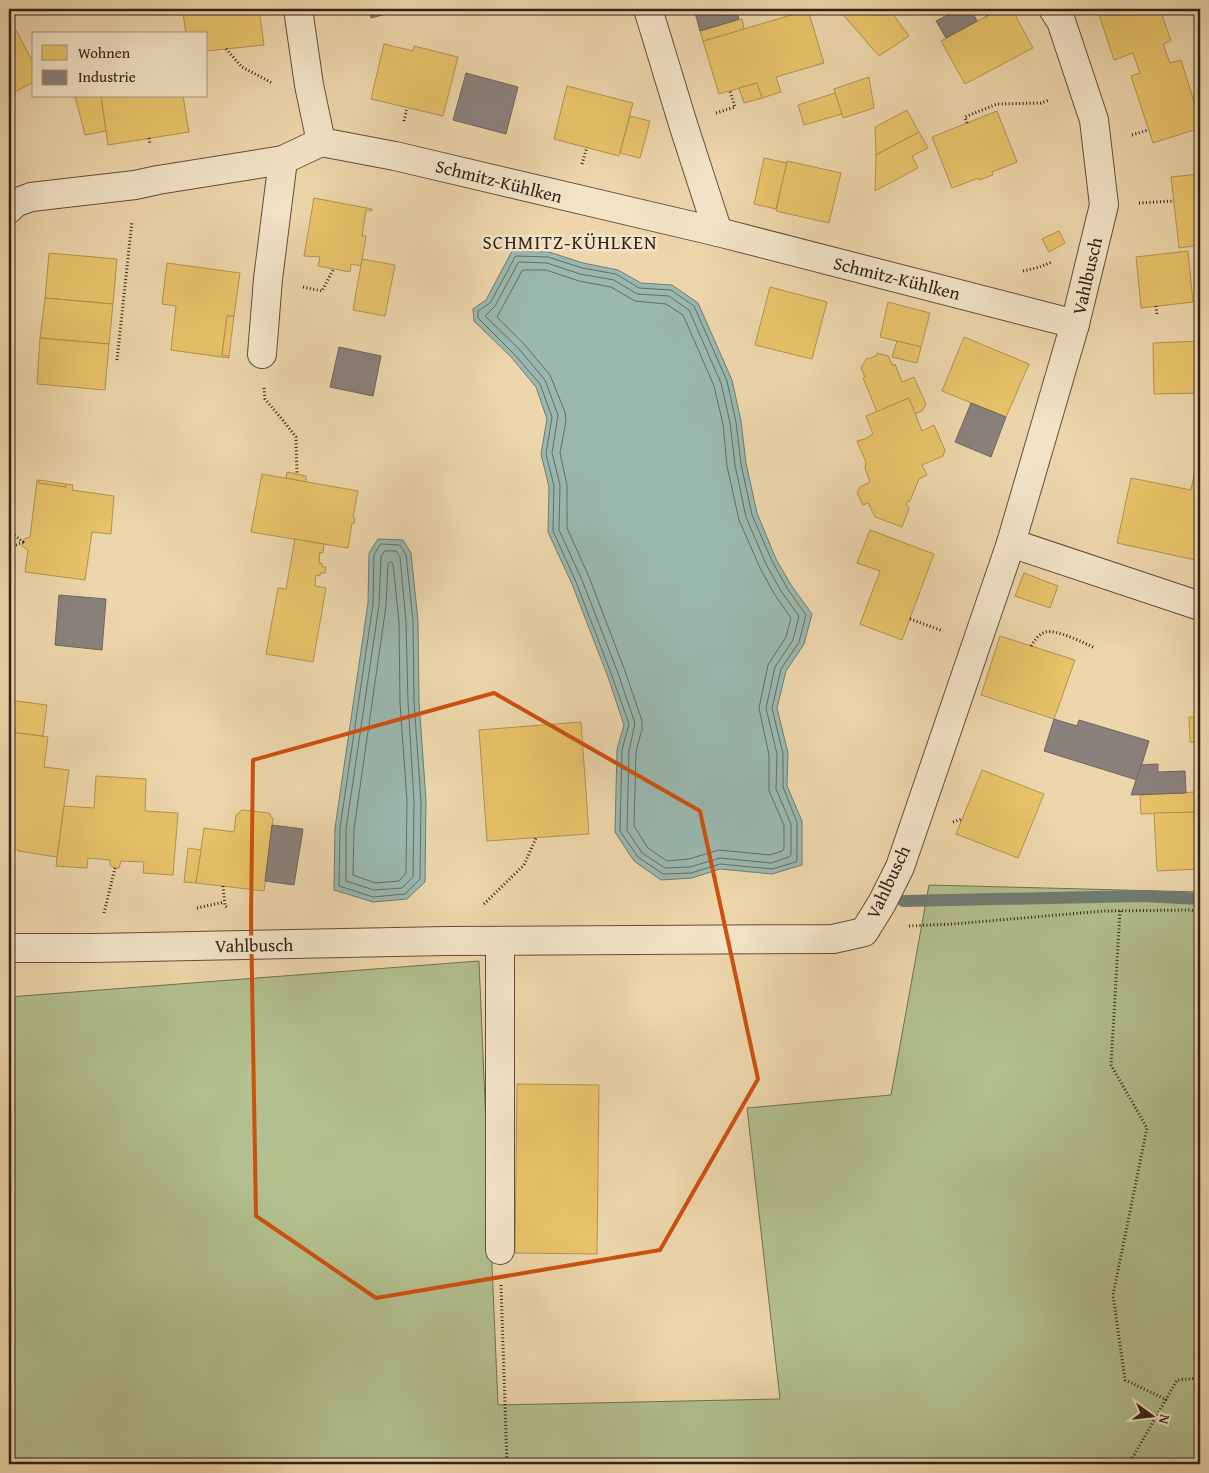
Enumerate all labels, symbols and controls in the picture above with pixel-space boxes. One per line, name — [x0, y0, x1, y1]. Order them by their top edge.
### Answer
legend — [32, 32, 208, 98]
text: Wohnen — [78, 42, 131, 63]
text: Industrie — [78, 66, 136, 87]
street label: Schmitz-Kühlken — [433, 152, 565, 210]
district label: SCHMITZ-KÜHLKEN — [483, 228, 657, 256]
street label: Vahlbusch — [1065, 235, 1109, 317]
street label: Schmitz-Kühlken — [831, 249, 963, 307]
street label: Vahlbusch — [859, 841, 917, 923]
street label: Vahlbusch — [215, 931, 293, 959]
north arrow — [1126, 1390, 1176, 1440]
text: N — [1154, 1412, 1175, 1427]

